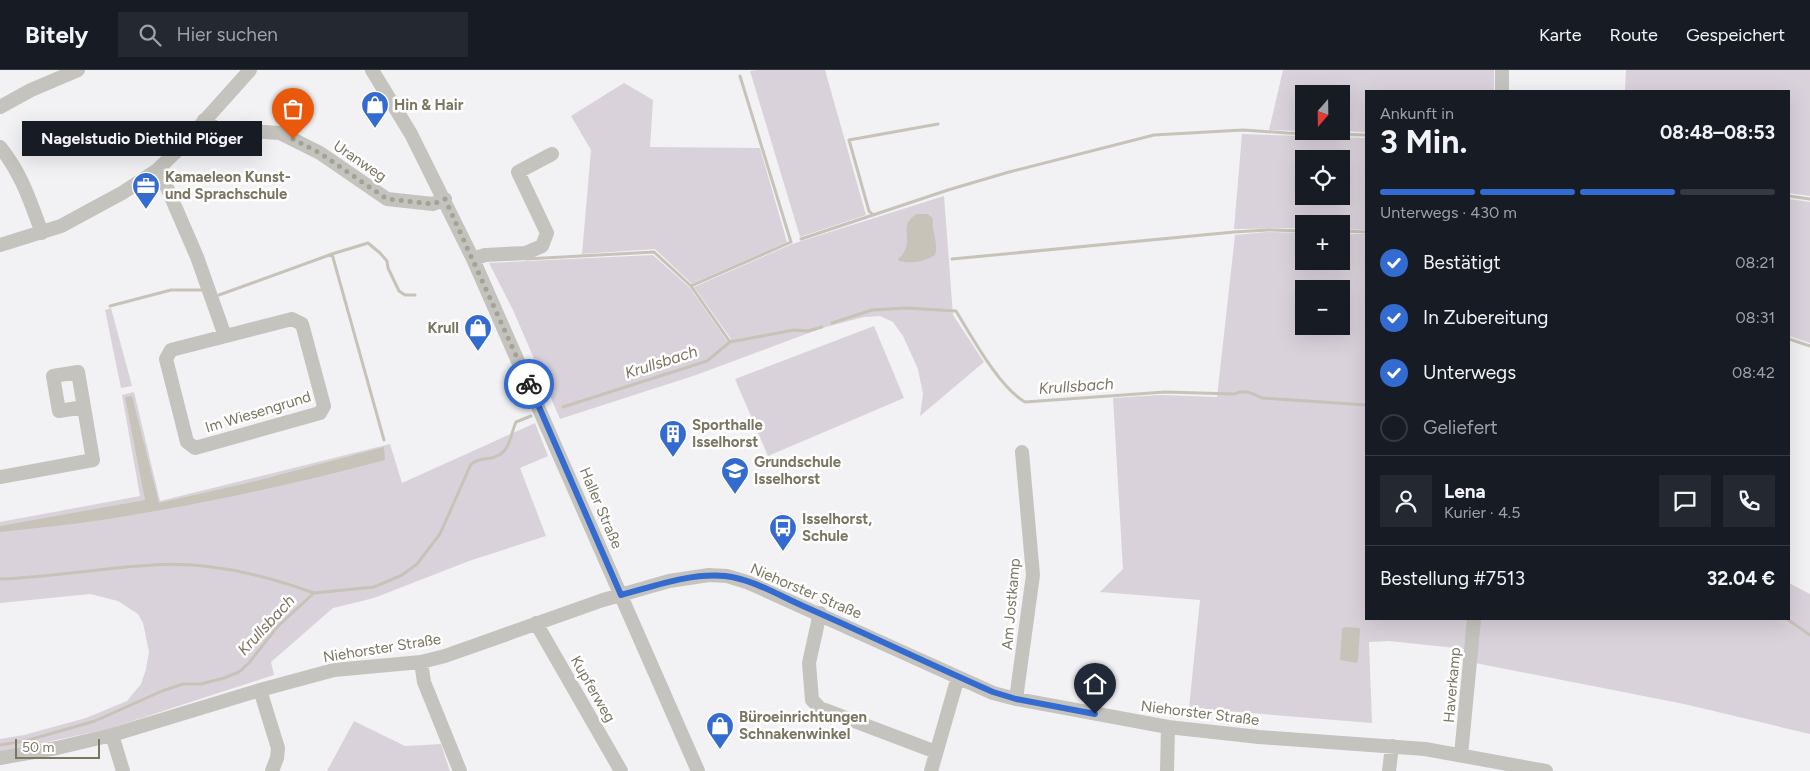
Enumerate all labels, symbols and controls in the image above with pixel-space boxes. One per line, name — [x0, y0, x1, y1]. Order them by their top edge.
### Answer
search box — [118, 12, 468, 57]
text: Bitely — [25, 20, 88, 49]
icon: search — [136, 21, 164, 49]
text: Hier suchen — [176, 23, 278, 46]
text: Karte — [1539, 24, 1582, 46]
text: Route — [1610, 24, 1658, 46]
text: Gespeichert — [1686, 24, 1785, 46]
north arrow — [1295, 85, 1350, 140]
map controls — [1295, 85, 1350, 335]
pin — [272, 88, 314, 139]
shop icon: Hin & Hair — [360, 90, 390, 129]
icon: bag — [279, 95, 307, 123]
place label: Hin & Hair — [394, 96, 464, 114]
text: Ankunft in — [1380, 104, 1454, 123]
text: 08:48–08:53 — [1660, 121, 1775, 144]
callout: Nagelstudio Diethild Plöger — [23, 122, 263, 156]
text: 3 Min. — [1380, 123, 1467, 161]
text: Nagelstudio Diethild Plöger — [41, 129, 243, 148]
street label: Uranweg — [330, 137, 390, 185]
button: locate — [1295, 150, 1350, 205]
place label: Kamaeleon Kunst- und Sprachschule — [165, 168, 291, 203]
office icon: Kamaeleon Kunst- und Sprachschule — [131, 171, 161, 210]
text: Unterwegs · 430 m — [1380, 203, 1517, 222]
button: + — [1295, 215, 1350, 270]
icon: check — [1380, 249, 1408, 277]
text: Bestätigt — [1423, 251, 1501, 274]
text: 08:21 — [1735, 253, 1775, 272]
button: − — [1295, 280, 1350, 335]
icon: check — [1380, 304, 1408, 332]
text: In Zubereitung — [1423, 306, 1548, 329]
text: 08:31 — [1736, 308, 1775, 327]
shop icon: Krull — [463, 313, 493, 352]
place label: Krull — [428, 319, 459, 337]
water label: Krullsbach — [622, 341, 700, 383]
courier — [504, 359, 554, 409]
icon: check — [1380, 359, 1408, 387]
text: Unterwegs — [1423, 361, 1516, 384]
text: 08:42 — [1732, 363, 1775, 382]
icon: bike — [515, 370, 543, 398]
water label: Krullsbach — [1038, 374, 1114, 398]
street label: Im Wiesengrund — [203, 387, 313, 437]
place label: Sporthalle Isselhorst — [692, 416, 763, 451]
text: Geliefert — [1423, 416, 1498, 439]
building icon: Sporthalle Isselhorst — [658, 419, 688, 458]
place label: Grundschule Isselhorst — [754, 453, 842, 488]
school or university icon: Grundschule Isselhorst — [720, 456, 750, 495]
street label: Haller Straße — [576, 465, 626, 551]
button: person — [1380, 475, 1432, 527]
button: chat — [1659, 475, 1711, 527]
button: phone — [1723, 475, 1775, 527]
text: Lena — [1444, 480, 1486, 503]
text: Kurier · 4.5 — [1444, 503, 1520, 522]
place label: Isselhorst, Schule — [802, 510, 872, 545]
bus stop icon: Isselhorst, Schule — [768, 513, 798, 552]
street label: Am Jostkamp — [998, 557, 1024, 651]
street label: Niehorster Straße — [748, 559, 864, 623]
text: Bestellung #7513 — [1380, 567, 1525, 590]
text: 32.04 € — [1707, 567, 1775, 590]
water label: Krullsbach — [233, 591, 299, 659]
street label: Niehorster Straße — [322, 630, 442, 666]
street label: Haverkamp — [1440, 646, 1464, 724]
street label: Kupferweg — [567, 653, 619, 725]
pin — [1074, 663, 1116, 714]
icon: home — [1081, 670, 1109, 698]
street label: Niehorster Straße — [1140, 697, 1260, 729]
place label: Büroeinrichtungen Schnakenwinkel — [739, 708, 867, 743]
shop icon: Büroeinrichtungen Schnakenwinkel — [705, 711, 735, 750]
scale bar — [15, 736, 100, 759]
text: 50 m — [22, 739, 54, 756]

